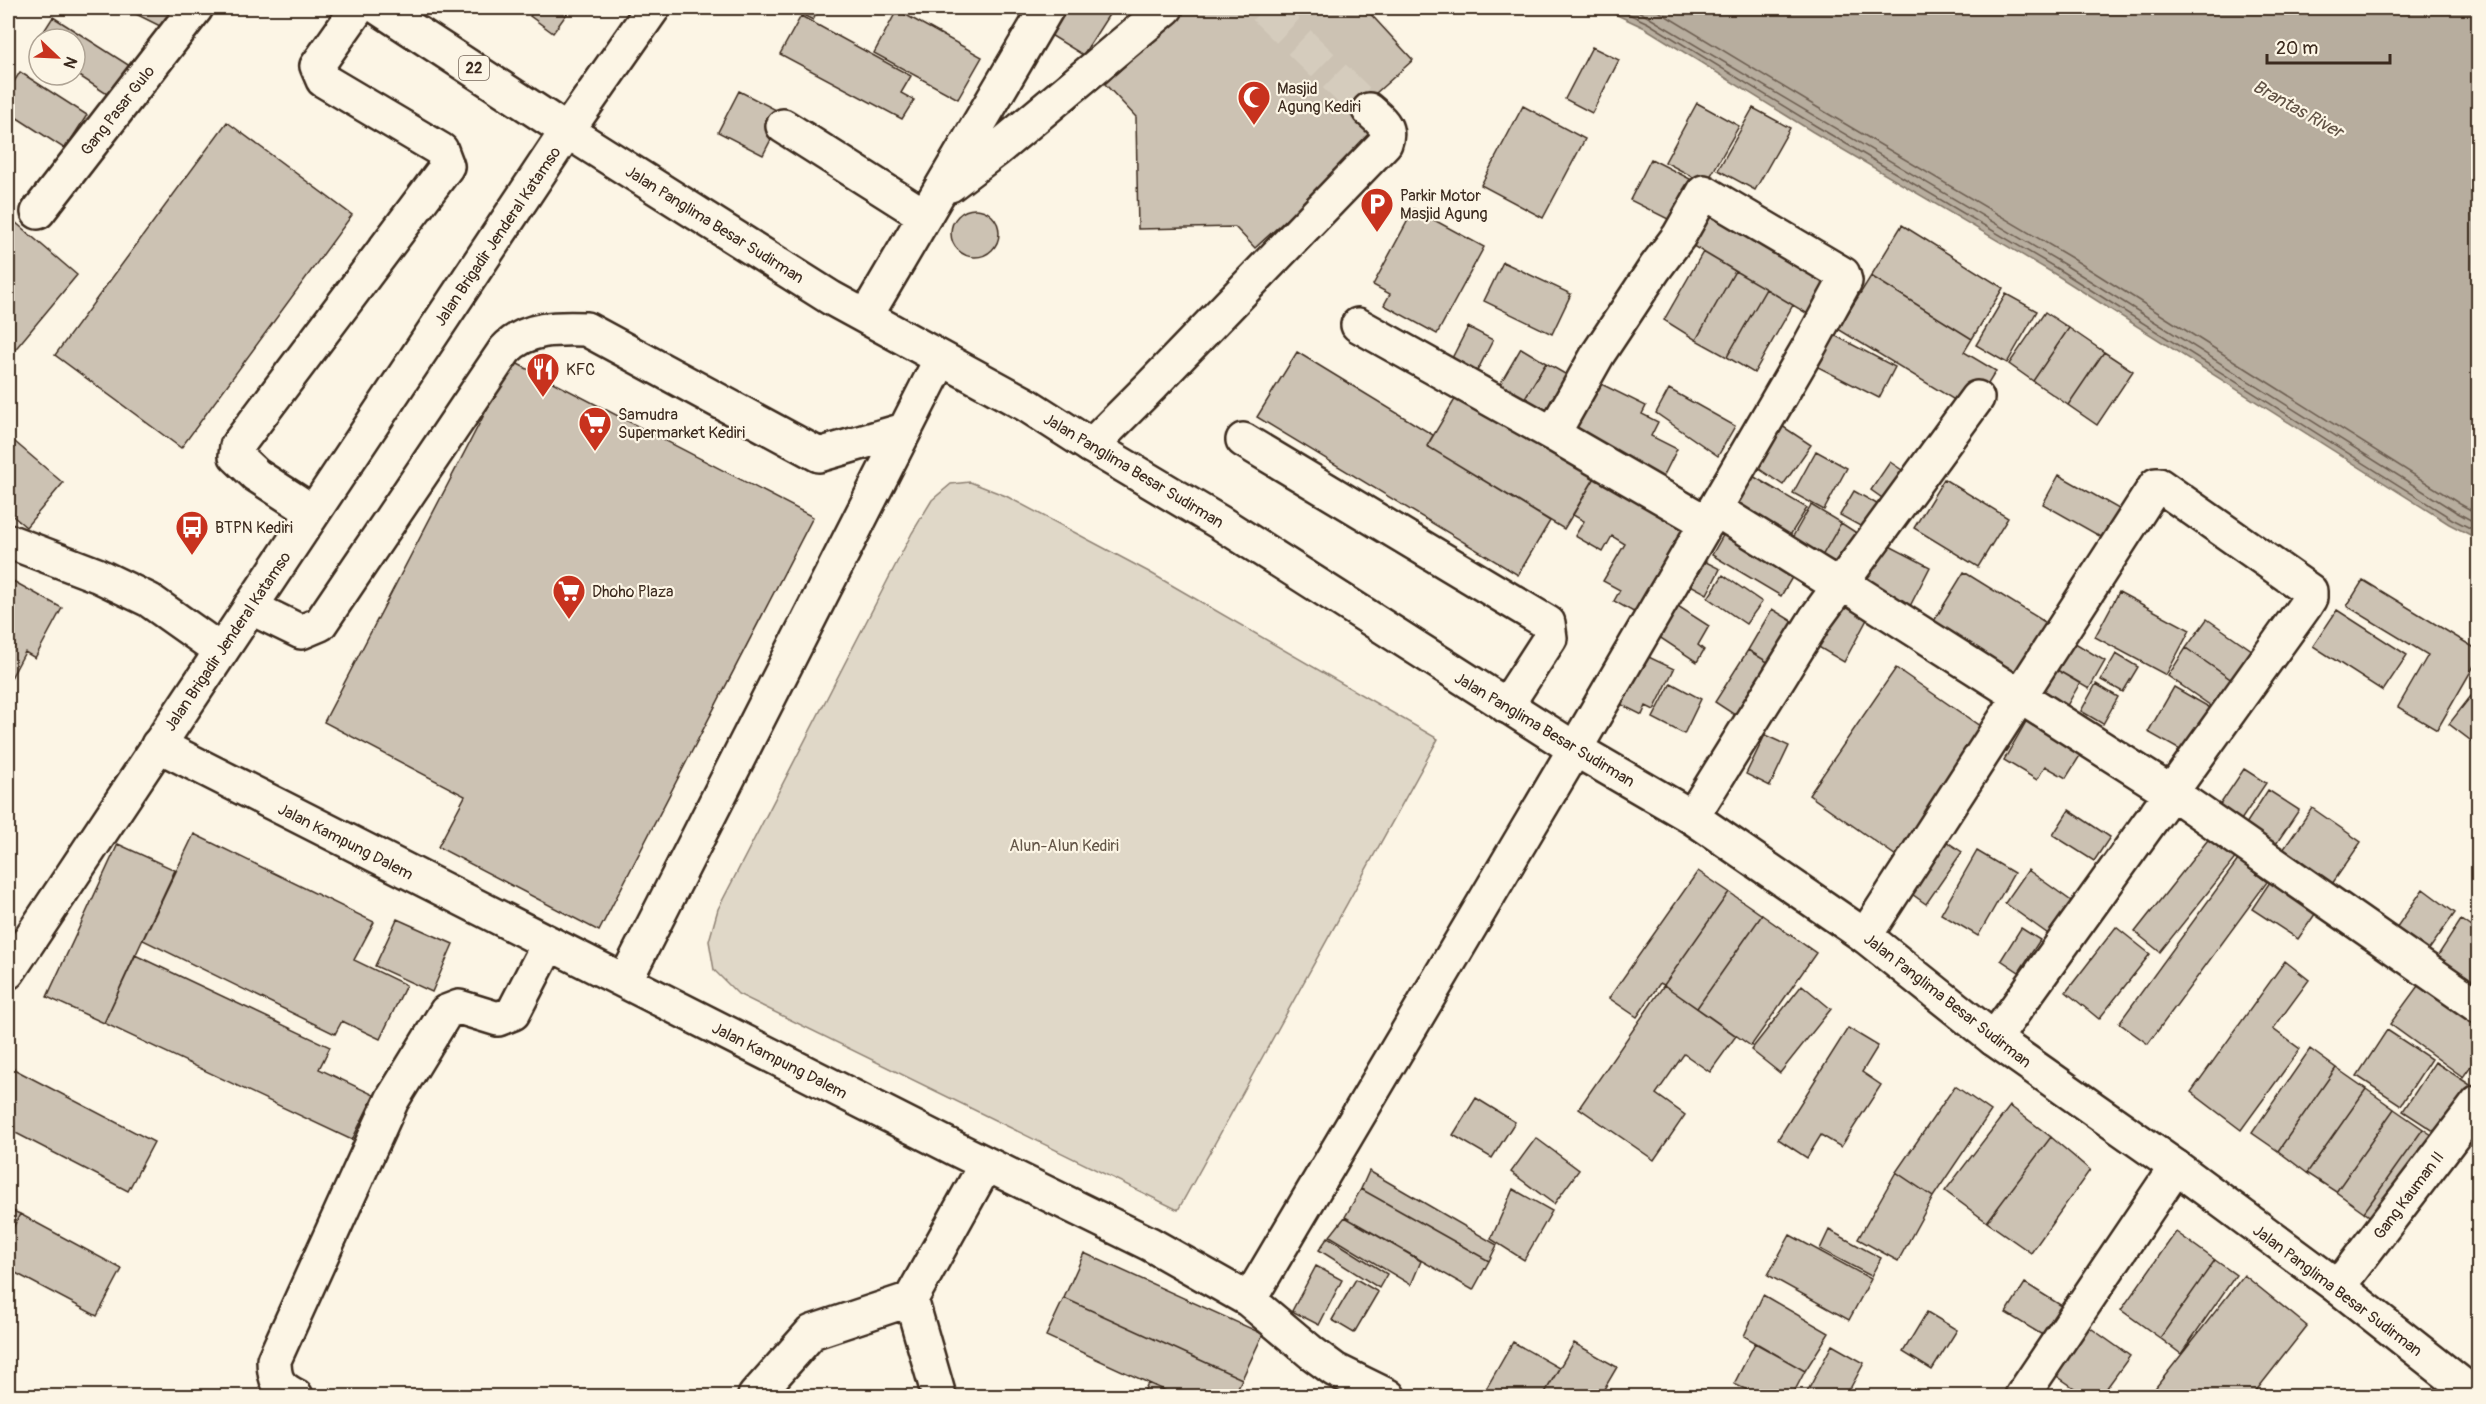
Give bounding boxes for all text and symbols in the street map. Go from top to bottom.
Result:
north arrow [27,27,87,87]
scale bar [2267,27,2390,65]
text: 20 m [2276,37,2318,60]
text: N [58,54,81,72]
road number: 22 [459,56,489,80]
street label: Gang Pasar Gulo [76,61,159,160]
water label: Brantas River [2249,75,2349,145]
mosque icon: Masjid Agung Kediri [1236,79,1272,126]
place label: Masjid Agung Kediri [1277,79,1361,117]
street label: Jalan Brigadir Jenderal Katamso [430,143,566,330]
street label: Jalan Panglima Besar Sudirman [621,162,807,288]
parking icon: Parkir Motor Masjid Agung [1359,186,1395,233]
place label: Parkir Motor Masjid Agung [1400,186,1488,224]
restaurant icon: KFC [525,351,561,398]
place label: KFC [566,360,595,380]
supermarket icon: Samudra Supermarket Kediri [577,405,613,452]
place label: Samudra Supermarket Kediri [618,405,745,443]
street label: Jalan Panglima Besar Sudirman [1040,409,1227,533]
bus stop icon: BTPN Kediri [174,509,210,556]
place label: BTPN Kediri [215,518,293,538]
street label: Jalan Brigadir Jenderal Katamso [160,548,296,735]
supermarket icon: Dhoho Plaza [551,573,587,620]
place label: Dhoho Plaza [592,582,674,602]
street label: Jalan Panglima Besar Sudirman [1451,668,1638,792]
street label: Jalan Kampung Dalem [275,799,417,885]
park label: Alun-Alun Kediri [1009,836,1119,856]
street label: Jalan Panglima Besar Sudirman [1860,929,2035,1072]
street label: Jalan Kampung Dalem [709,1018,851,1104]
street label: Gang Kauman II [2369,1148,2448,1244]
street label: Jalan Panglima Besar Sudirman [2249,1221,2426,1361]

